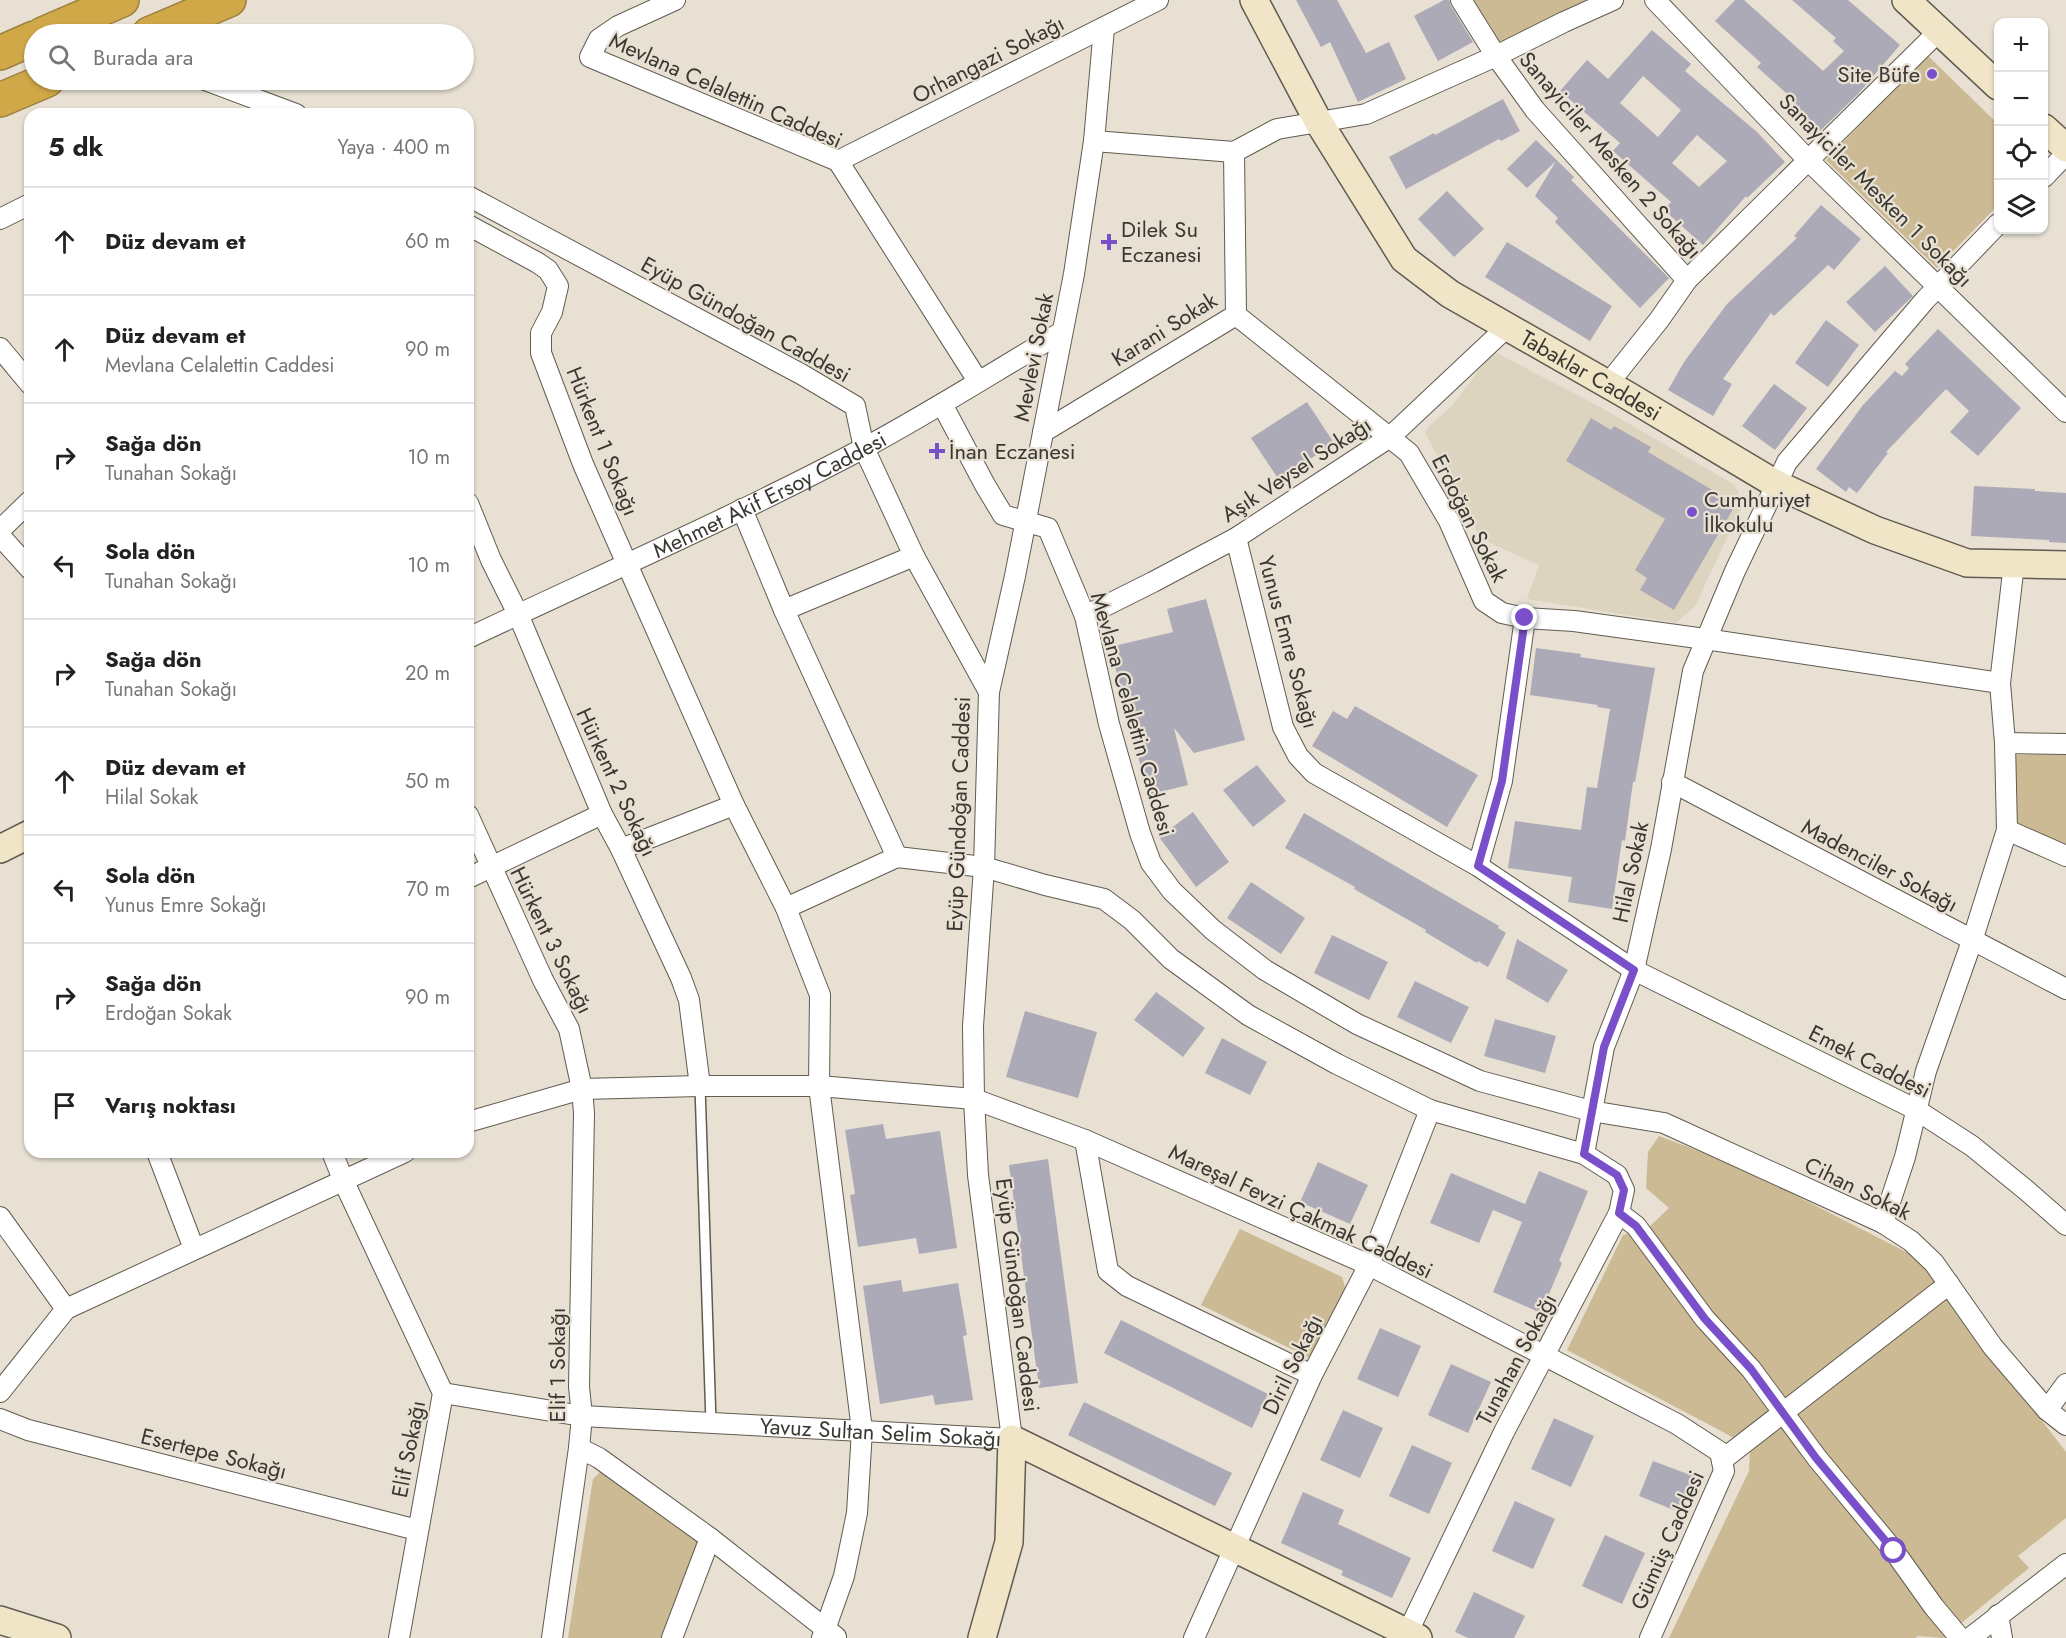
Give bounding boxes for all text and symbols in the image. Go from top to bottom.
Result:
street label: Orhangazi Sokağı [906,7,1070,111]
map controls [1994,18,2048,234]
button: + [1994,18,2048,72]
search box [24,24,474,90]
street label: Mevlana Celalettin Caddesi [604,24,848,156]
icon: search [45,41,78,74]
text: Burada ara [93,41,193,73]
street label: Sanayiciler Mesken 2 Sokağı [1512,44,1710,266]
place label: Site Büfe [1838,58,1920,90]
marker: Site Büfe [1925,67,1939,81]
button: − [1994,72,2048,126]
street label: Sanayiciler Mesken 1 Sokağı [1772,86,1980,294]
button: locate [1994,126,2048,180]
text: 5 dk [48,128,104,166]
text: Yaya · 400 m [338,133,450,162]
button: layers [1994,180,2048,234]
place label: Dilek Su Eczanesi [1121,213,1202,270]
icon: ahead [48,225,81,258]
text: Düz devam et [105,225,245,257]
text: 60 m [405,227,450,256]
marker: Dilek Su Eczanesi [1102,235,1116,249]
street label: Eyüp Gündoğan Caddesi [635,248,857,390]
street label: Karani Sokak [1105,284,1223,374]
street label: Mevlevi Sokak [1005,290,1061,424]
text: Düz devam et [105,319,245,351]
street label: Tabaklar Caddesi [1515,322,1668,428]
icon: ahead [48,333,81,366]
text: 90 m [405,335,450,364]
text: Mevlana Celalettin Caddesi [105,351,334,380]
street label: Hürkent 1 Sokağı [559,362,647,520]
street label: Aşık Veysel Sokağı [1215,408,1377,530]
street label: Mehmet Akif Ersoy Caddesi [647,423,892,566]
text: Sağa dön [105,427,202,459]
place label: İnan Eczanesi [949,435,1075,467]
icon: right [48,441,81,474]
text: 10 m [407,443,450,472]
marker: İnan Eczanesi [930,444,944,458]
street label: Erdoğan Sokak [1424,449,1516,588]
text: Tunahan Sokağı [105,459,237,488]
place label: Cumhuriyet İlkokulu [1704,483,1811,540]
marker: Cumhuriyet İlkokulu [1685,505,1699,519]
text: Sola dön [105,535,195,567]
icon: left [48,549,81,582]
text: 10 m [407,551,450,580]
street label: Yunus Emre Sokağı [1251,552,1327,732]
text: Tunahan Sokağı [105,567,237,596]
street label: Mevlana Celalettin Caddesi [1083,588,1183,840]
route end [1511,604,1537,630]
text: Sağa dön [105,643,202,675]
icon: right [48,657,81,690]
text: 20 m [405,659,450,688]
text: Tunahan Sokağı [105,675,237,704]
street label: Eyüp Gündoğan Caddesi [938,696,978,932]
street label: Hürkent 2 Sokağı [569,702,665,862]
text: Düz devam et [105,751,245,783]
icon: ahead [48,765,81,798]
text: 50 m [405,767,450,796]
text: Hilal Sokak [105,783,198,812]
street label: Madenciler Sokağı [1796,810,1964,920]
street label: Hilal Sokak [1604,818,1656,926]
text: Sola dön [105,859,195,891]
street label: Hürkent 3 Sokağı [503,861,601,1019]
icon: left [48,873,81,906]
text: 70 m [406,875,450,904]
text: Yunus Emre Sokağı [105,891,267,920]
text: Sağa dön [105,967,202,999]
icon: right [48,981,81,1014]
text: 90 m [405,983,450,1012]
text: Erdoğan Sokak [105,999,232,1028]
street label: Emek Caddesi [1803,1016,1937,1106]
icon: arrive [48,1089,81,1122]
text: Varış noktası [105,1089,236,1121]
street label: Mareşal Fevzi Çakmak Caddesi [1164,1136,1438,1286]
street label: Cihan Sokak [1799,1148,1917,1228]
street label: Eyüp Gündoğan Caddesi [988,1176,1048,1414]
street label: Tunahan Sokağı [1468,1287,1564,1431]
street label: Elif 1 Sokağı [541,1308,573,1422]
street label: Diril Sokağı [1254,1308,1330,1420]
street label: Elif Sokağı [383,1398,433,1500]
street label: Yavuz Sultan Selim Sokağı [759,1410,1002,1454]
street label: Esertepe Sokağı [138,1419,290,1487]
street label: Gümüş Caddesi [1622,1465,1712,1615]
route start [1880,1537,1906,1563]

